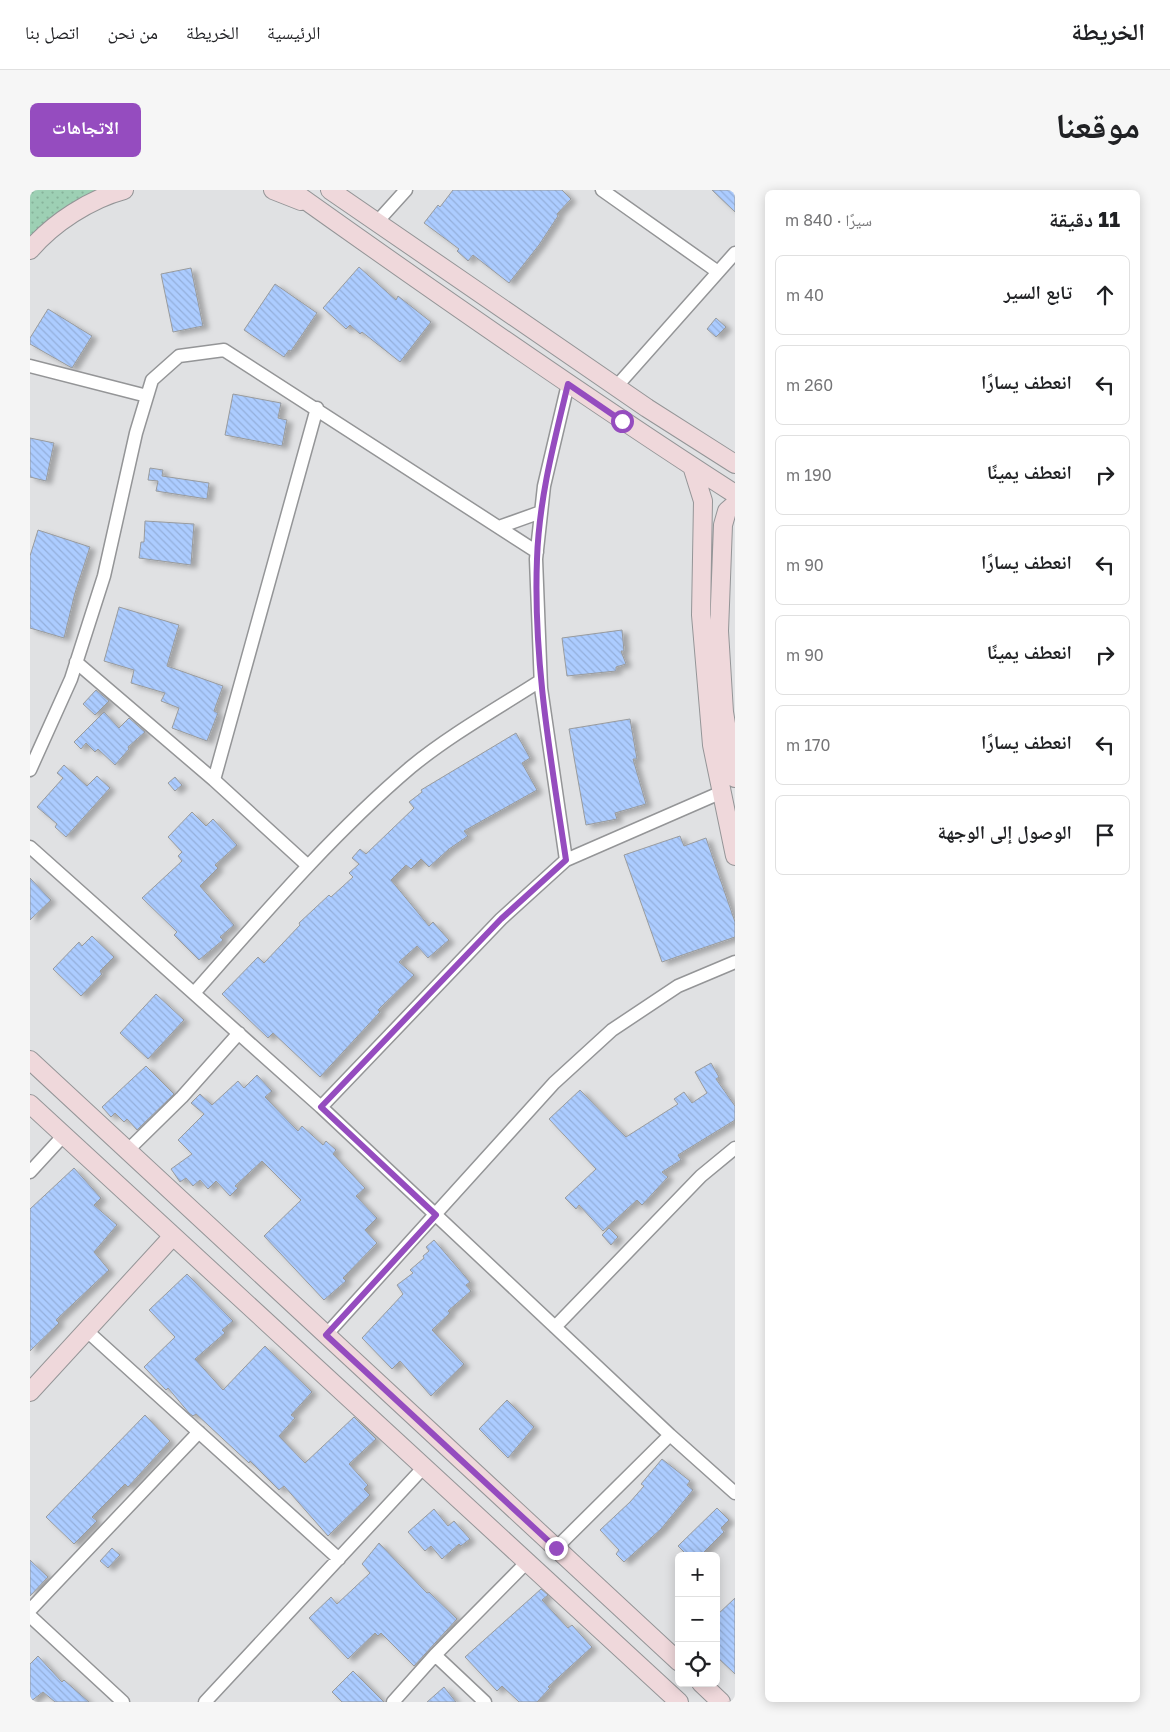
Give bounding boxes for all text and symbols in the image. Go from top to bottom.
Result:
text: الخريطة [1071,16,1145,45]
text: اتصل بنا [25,21,79,43]
text: من نحن [107,21,158,43]
text: الخريطة [186,21,239,43]
text: الرئيسية [267,21,320,43]
button: الاتجاهات [30,103,141,157]
text: موقعنا [1055,104,1140,146]
text: 11 دقيقة [1049,206,1120,232]
text: سيرًا · 840 m [785,210,872,230]
text: تابع السير [1004,280,1072,303]
icon: ahead [1091,281,1119,309]
text: 40 m [786,285,824,305]
text: انعطف يسارًا [981,370,1072,393]
icon: left [1091,371,1119,399]
text: 260 m [786,375,833,395]
route start [611,410,634,433]
text: انعطف يمينًا [987,460,1072,483]
icon: right [1091,461,1119,489]
text: 190 m [786,465,832,485]
text: انعطف يسارًا [981,550,1072,573]
icon: left [1091,551,1119,579]
text: 90 m [786,555,824,575]
text: انعطف يمينًا [987,640,1072,663]
icon: right [1091,641,1119,669]
text: 90 m [786,645,824,665]
text: انعطف يسارًا [981,730,1072,753]
icon: left [1091,731,1119,759]
text: 170 m [786,735,830,755]
text: الوصول إلى الوجهة [938,820,1072,843]
icon: arrive [1091,821,1119,849]
route end [545,1537,568,1560]
map controls [675,1552,720,1687]
button: + [675,1552,720,1597]
button: − [675,1597,720,1642]
button: locate [675,1642,720,1687]

